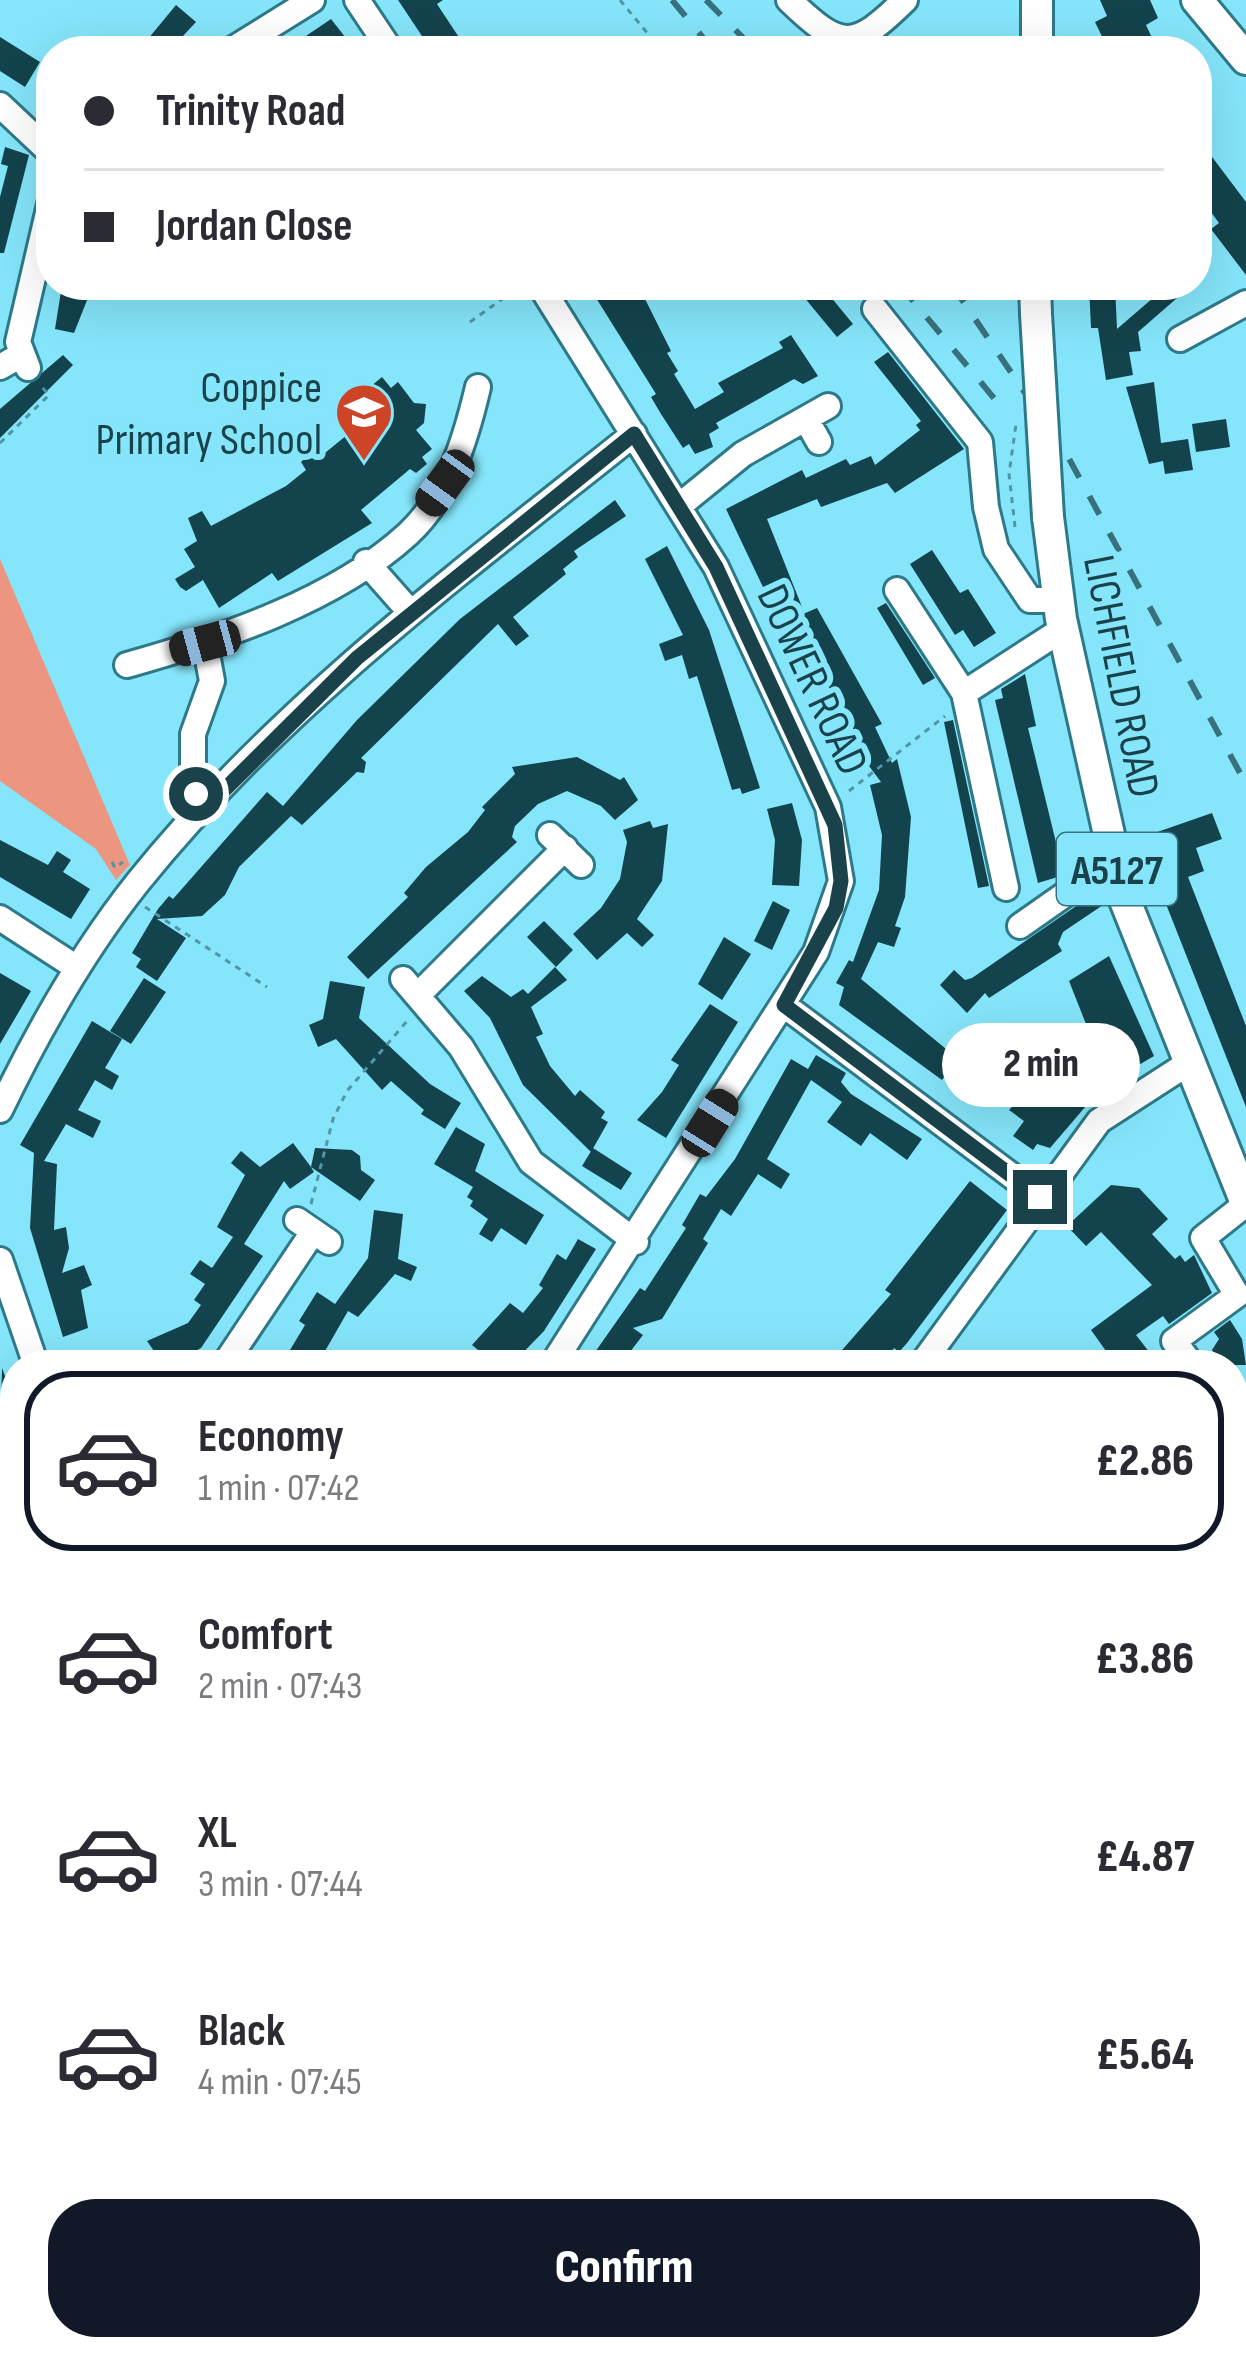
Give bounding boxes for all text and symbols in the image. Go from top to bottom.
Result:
text: Trinity Road [156,84,345,139]
text: Jordan Close [156,199,353,254]
place label: Coppice Primary School [95,361,322,468]
school or university icon: Coppice Primary School [333,381,395,463]
car [409,443,481,523]
street label: LICHFIELD ROAD [1070,551,1171,802]
street label: DOWER ROAD [744,576,880,784]
car [166,616,244,670]
route start [169,767,223,821]
road number: A5127 [1057,833,1177,905]
callout: 2 min [941,1023,1139,1107]
text: 2 min [1003,1041,1079,1088]
car [676,1083,744,1163]
route end [1013,1170,1067,1224]
icon: car [54,1407,162,1515]
text: Economy [198,1410,344,1465]
text: £2.86 [1096,1434,1194,1489]
text: 1 min · 07:42 [198,1465,360,1512]
icon: car [54,1605,162,1713]
text: Comfort [198,1608,333,1663]
text: £3.86 [1095,1632,1194,1687]
text: 2 min · 07:43 [198,1663,362,1710]
icon: car [54,1803,162,1911]
text: XL [198,1806,237,1861]
text: £4.87 [1096,1830,1194,1885]
text: 3 min · 07:44 [198,1861,362,1908]
icon: car [54,2001,162,2109]
text: Black [198,2004,285,2059]
text: £5.64 [1096,2028,1194,2083]
text: 4 min · 07:45 [198,2059,362,2106]
button: Confirm [48,2199,1200,2337]

